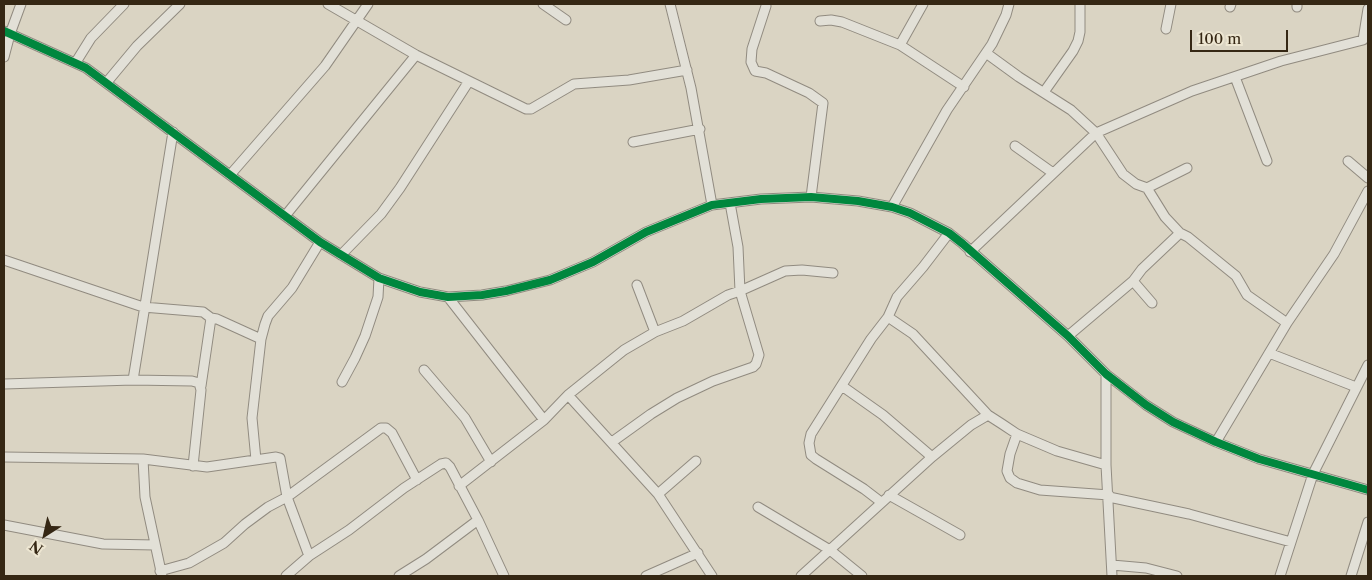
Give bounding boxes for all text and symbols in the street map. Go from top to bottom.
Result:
scale bar [1192,20,1290,52]
text: 100 m [1198,29,1241,48]
north arrow [20,510,70,560]
text: N [26,536,47,558]

